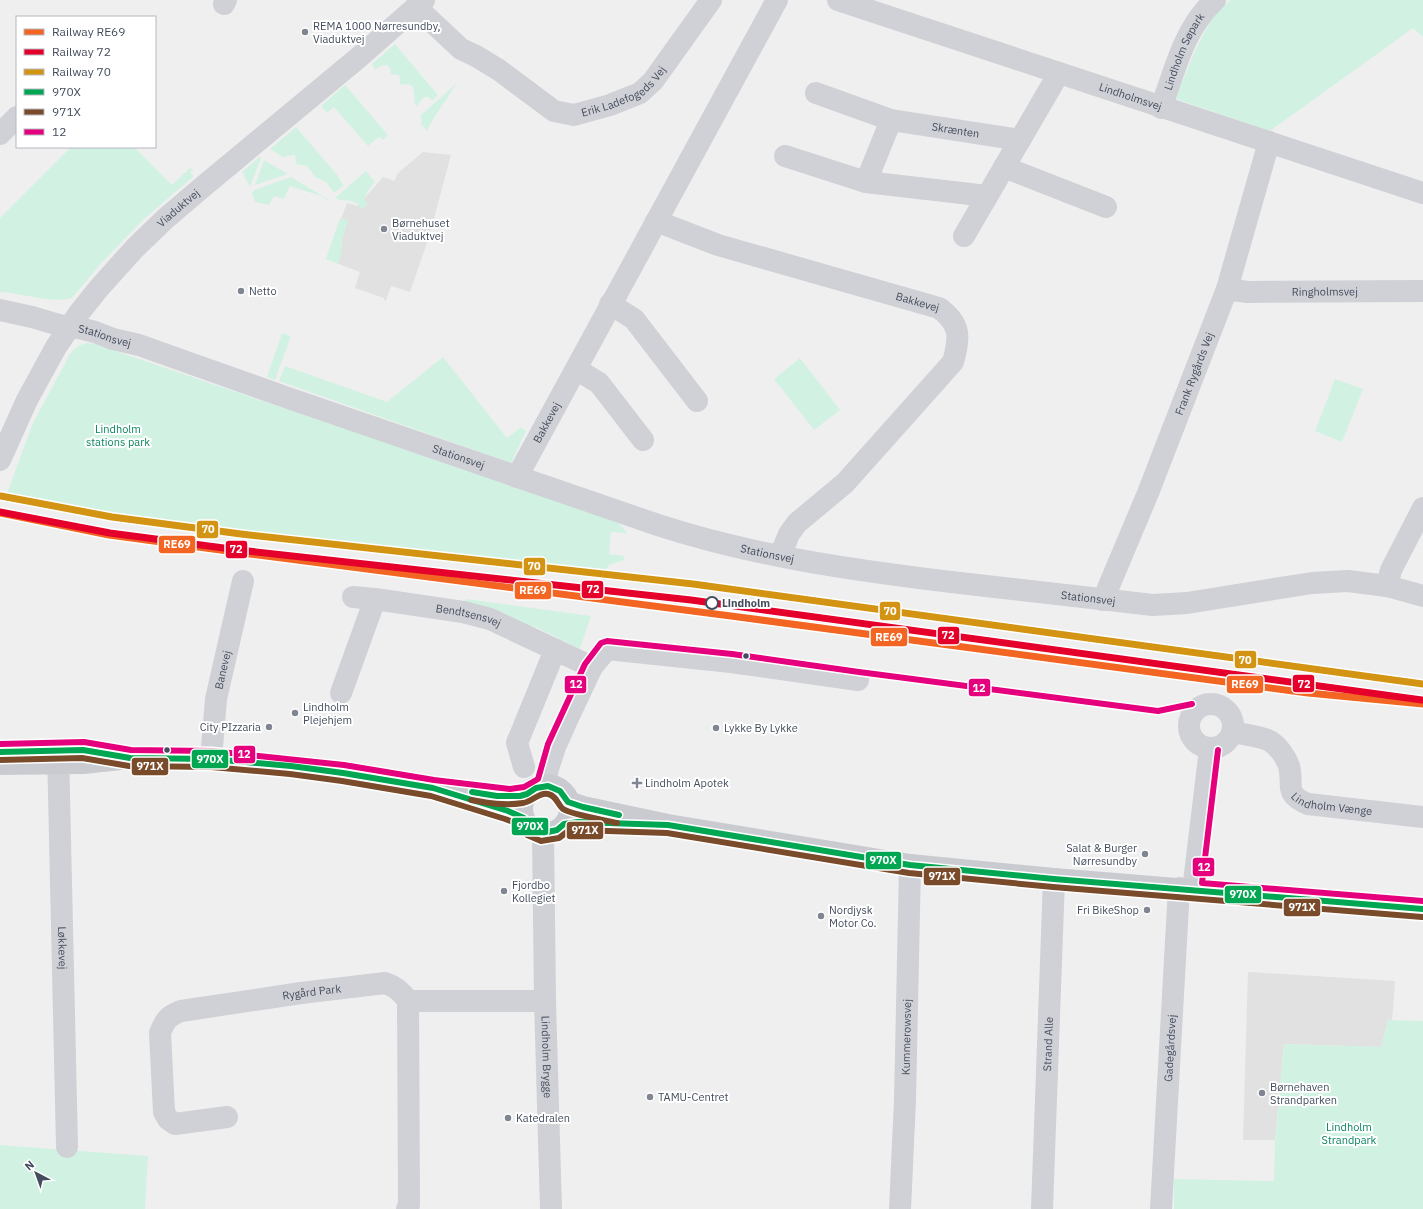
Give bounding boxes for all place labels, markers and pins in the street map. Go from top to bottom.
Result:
place label: REMA 1000 Nørresundby, Viaduktvej [313,19,441,46]
marker: REMA 1000 Nørresundby, Viaduktvej [300,27,310,37]
place label: Børnehuset Viaduktvej [392,216,450,243]
marker: Børnehuset Viaduktvej [379,224,389,234]
place label: Netto [249,284,277,298]
marker: Netto [236,286,246,296]
marker: Lindholm [705,596,719,610]
place label: Lindholm [722,596,770,610]
unlabelled marker [741,651,751,661]
place label: Lindholm Plejehjem [303,700,352,727]
marker: Lindholm Plejehjem [290,708,300,718]
place label: City PIzzaria [200,720,261,734]
place label: Lykke By Lykke [724,721,798,735]
marker: City PIzzaria [264,722,274,732]
marker: Lykke By Lykke [711,723,721,733]
unlabelled marker [162,745,172,755]
place label: Lindholm Apotek [645,776,729,790]
marker: Lindholm Apotek [632,778,642,788]
place label: Salat & Burger Nørresundby [1066,841,1138,868]
marker: Salat & Burger Nørresundby [1140,849,1150,859]
place label: Fjordbo Kollegiet [512,878,555,905]
marker: Fjordbo Kollegiet [499,886,509,896]
place label: Nordjysk Motor Co. [829,903,876,930]
place label: Fri BikeShop [1077,903,1139,917]
marker: Fri BikeShop [1142,905,1152,915]
marker: Nordjysk Motor Co. [816,911,826,921]
place label: Børnehaven Strandparken [1270,1080,1337,1107]
marker: Børnehaven Strandparken [1257,1088,1267,1098]
place label: TAMU-Centret [658,1090,729,1104]
marker: TAMU-Centret [645,1092,655,1102]
place label: Katedralen [516,1111,570,1125]
marker: Katedralen [503,1113,513,1123]

